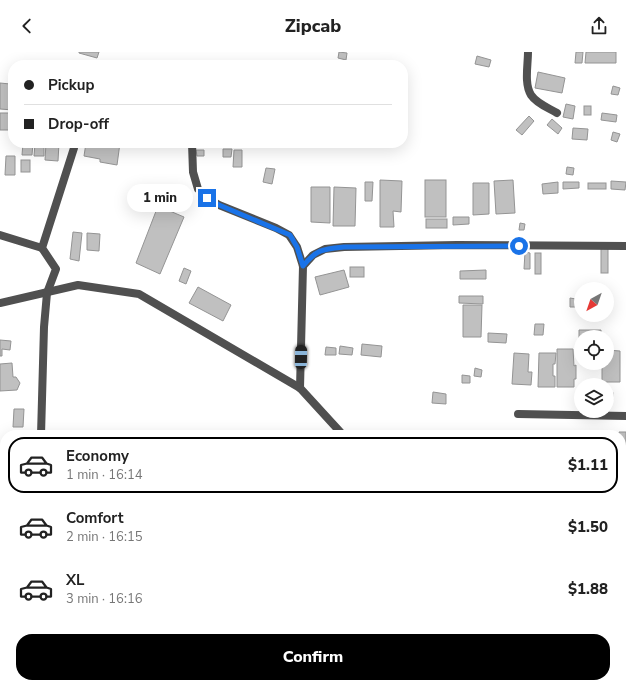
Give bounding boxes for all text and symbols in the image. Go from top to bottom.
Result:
text: Zipcab [285,14,341,38]
icon: back [16,15,38,37]
icon: share [588,15,610,37]
text: Pickup [48,75,94,95]
text: Drop-off [48,114,109,134]
callout: 1 min [127,184,193,212]
text: 1 min [143,189,177,207]
route end [198,189,216,207]
route start [510,237,528,255]
north arrow [574,282,614,322]
map controls [574,282,614,418]
button: locate [574,330,614,370]
car [295,345,307,369]
button: layers [574,378,614,418]
text: Economy [66,446,129,466]
icon: car [18,447,54,483]
text: $1.11 [568,455,608,475]
text: 1 min · 16:14 [66,466,142,484]
text: Comfort [66,508,123,528]
icon: car [18,509,54,545]
text: $1.50 [568,517,608,537]
text: 2 min · 16:15 [66,528,142,546]
text: XL [66,570,85,590]
icon: car [18,571,54,607]
text: $1.88 [568,579,608,599]
text: 3 min · 16:16 [66,590,142,608]
button: Confirm [16,634,610,680]

